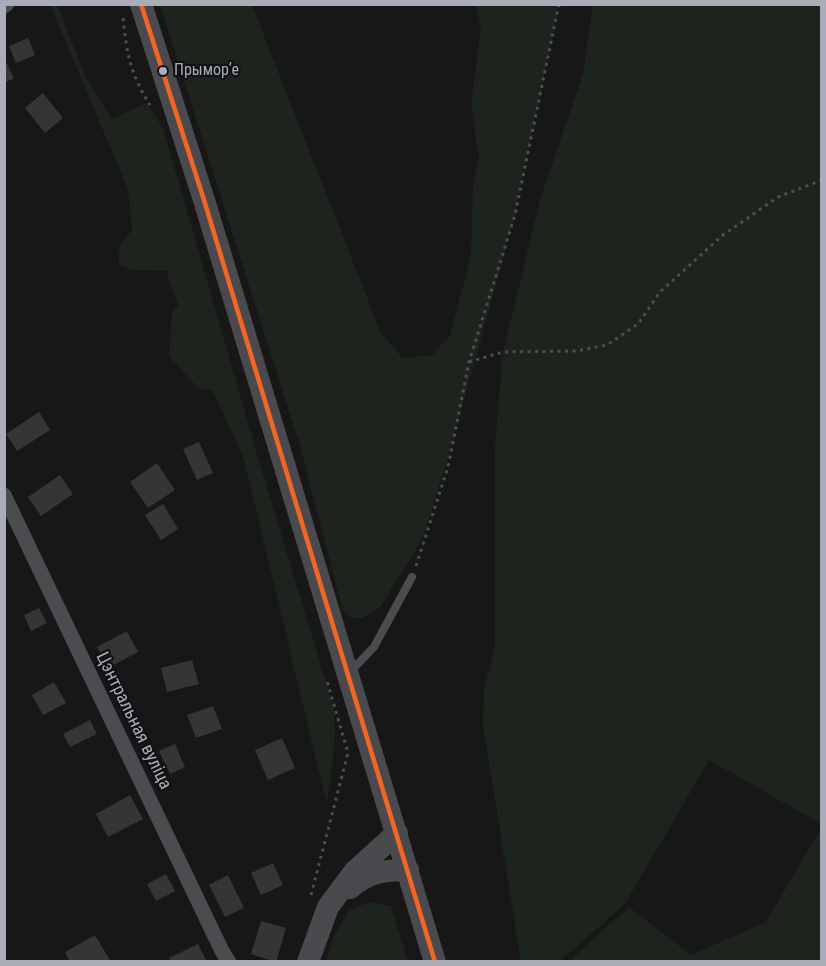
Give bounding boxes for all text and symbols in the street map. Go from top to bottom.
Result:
place label: Прыморʼе [174,61,239,81]
marker: Прыморʼе [157,65,169,77]
street label: Цэнтральная вуліца [90,649,176,793]

